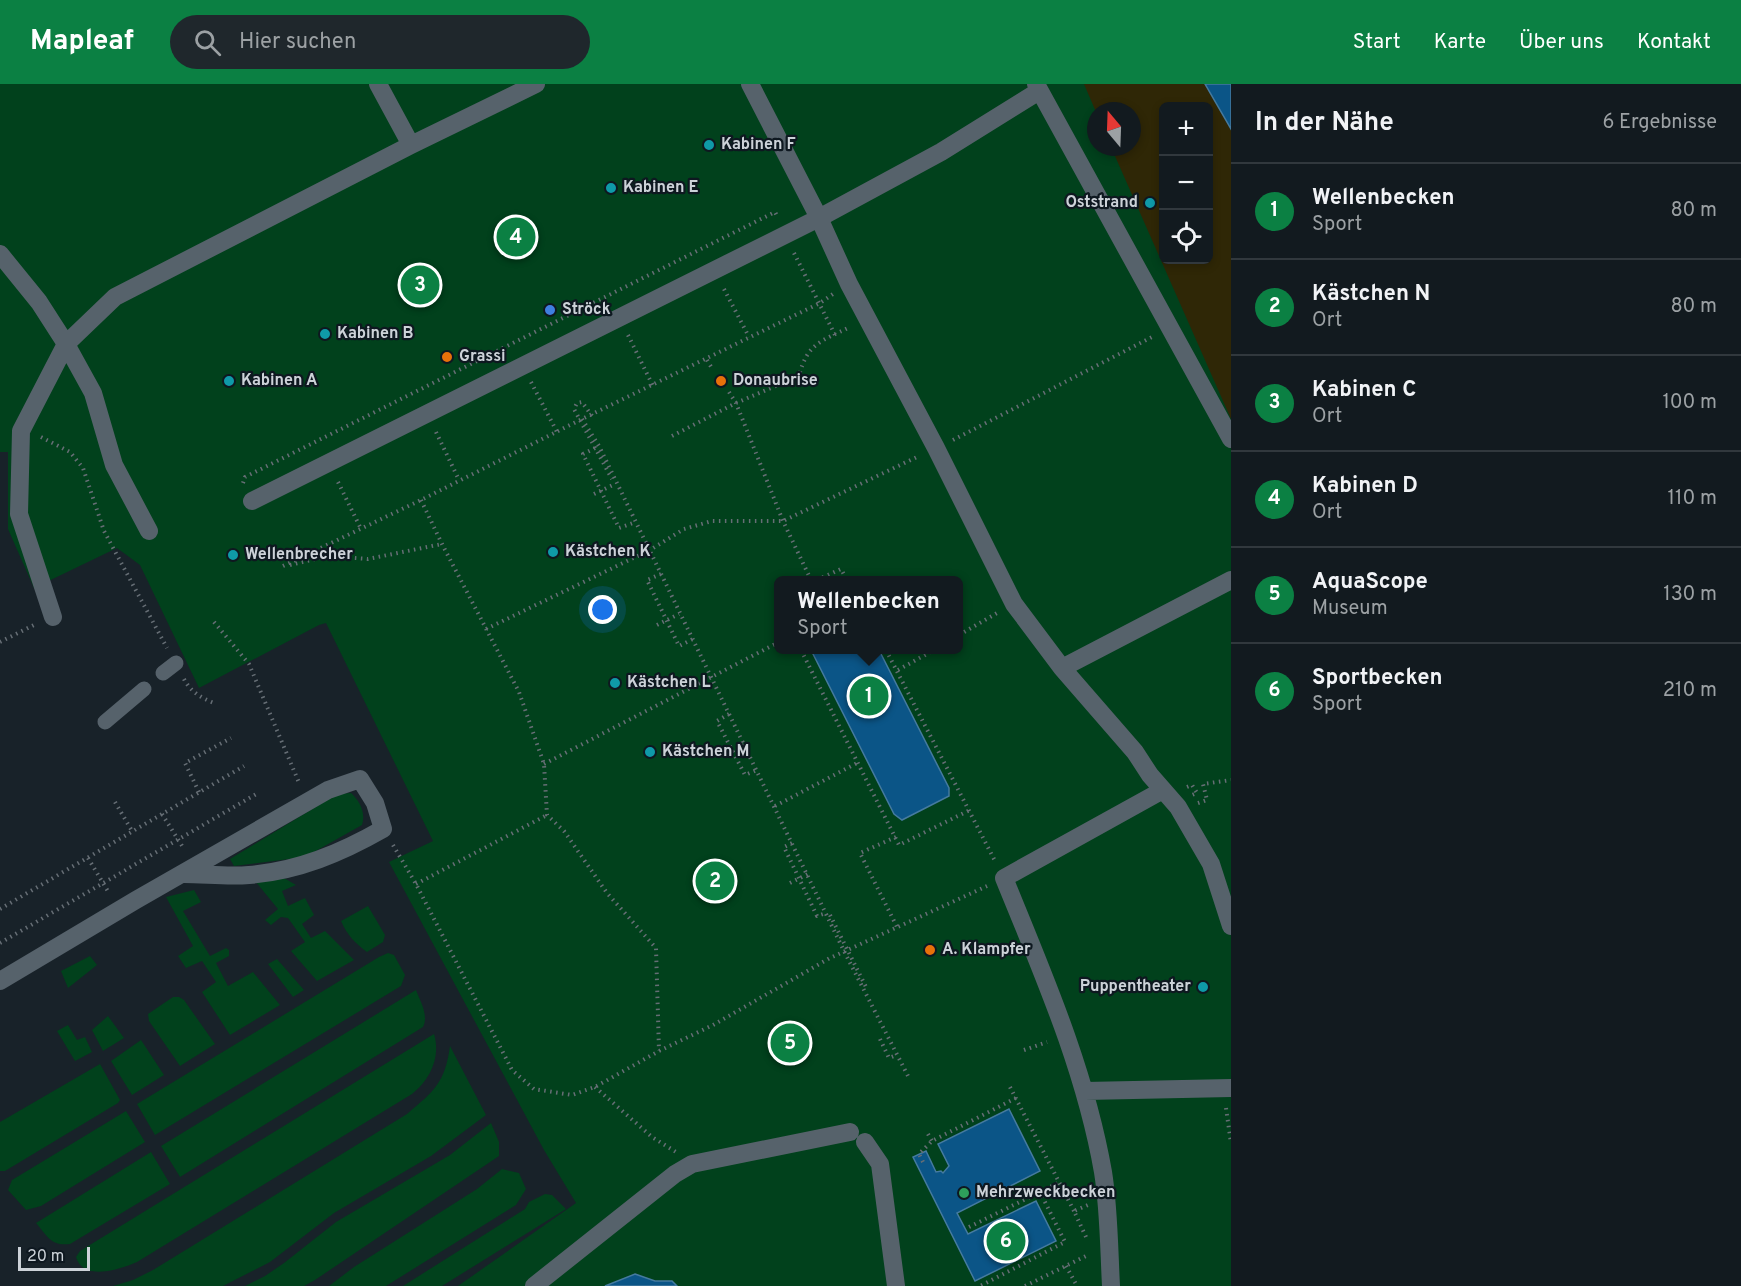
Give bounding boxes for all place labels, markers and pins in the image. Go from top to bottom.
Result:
place label: Kabinen F [721,135,796,155]
marker: Kabinen F [702,138,716,152]
place label: Kabinen E [623,178,699,198]
marker: Kabinen E [604,181,618,195]
place label: Oststrand [1066,193,1138,213]
marker: Oststrand [1143,196,1157,210]
pin: 4 [496,214,536,260]
pin: 3 [400,262,440,308]
place label: Ströck [562,300,611,320]
marker: Ströck [543,303,557,317]
place label: Kabinen B [337,324,414,344]
marker: Kabinen B [318,327,332,341]
place label: Grassi [459,347,506,367]
marker: Grassi [440,350,454,364]
place label: Kabinen A [241,371,317,391]
place label: Donaubrise [733,371,818,391]
marker: Kabinen A [222,374,236,388]
marker: Donaubrise [714,374,728,388]
place label: Kästchen K [565,542,651,562]
place label: Wellenbrecher [245,545,353,565]
marker: Kästchen K [546,545,560,559]
marker: Wellenbrecher [226,548,240,562]
place label: Kästchen L [627,673,711,693]
pin: 1 [850,674,888,718]
marker: Kästchen L [608,676,622,690]
place label: Kästchen M [662,742,749,762]
marker: Kästchen M [643,745,657,759]
pin: 2 [696,858,734,904]
place label: A. Klampfer [942,940,1031,960]
marker: A. Klampfer [923,943,937,957]
place label: Puppentheater [1080,977,1191,997]
marker: Puppentheater [1196,980,1210,994]
pin: 5 [770,1020,810,1066]
place label: Mehrzweckbecken [976,1183,1115,1203]
marker: Mehrzweckbecken [957,1186,971,1200]
pin: 6 [986,1218,1026,1264]

